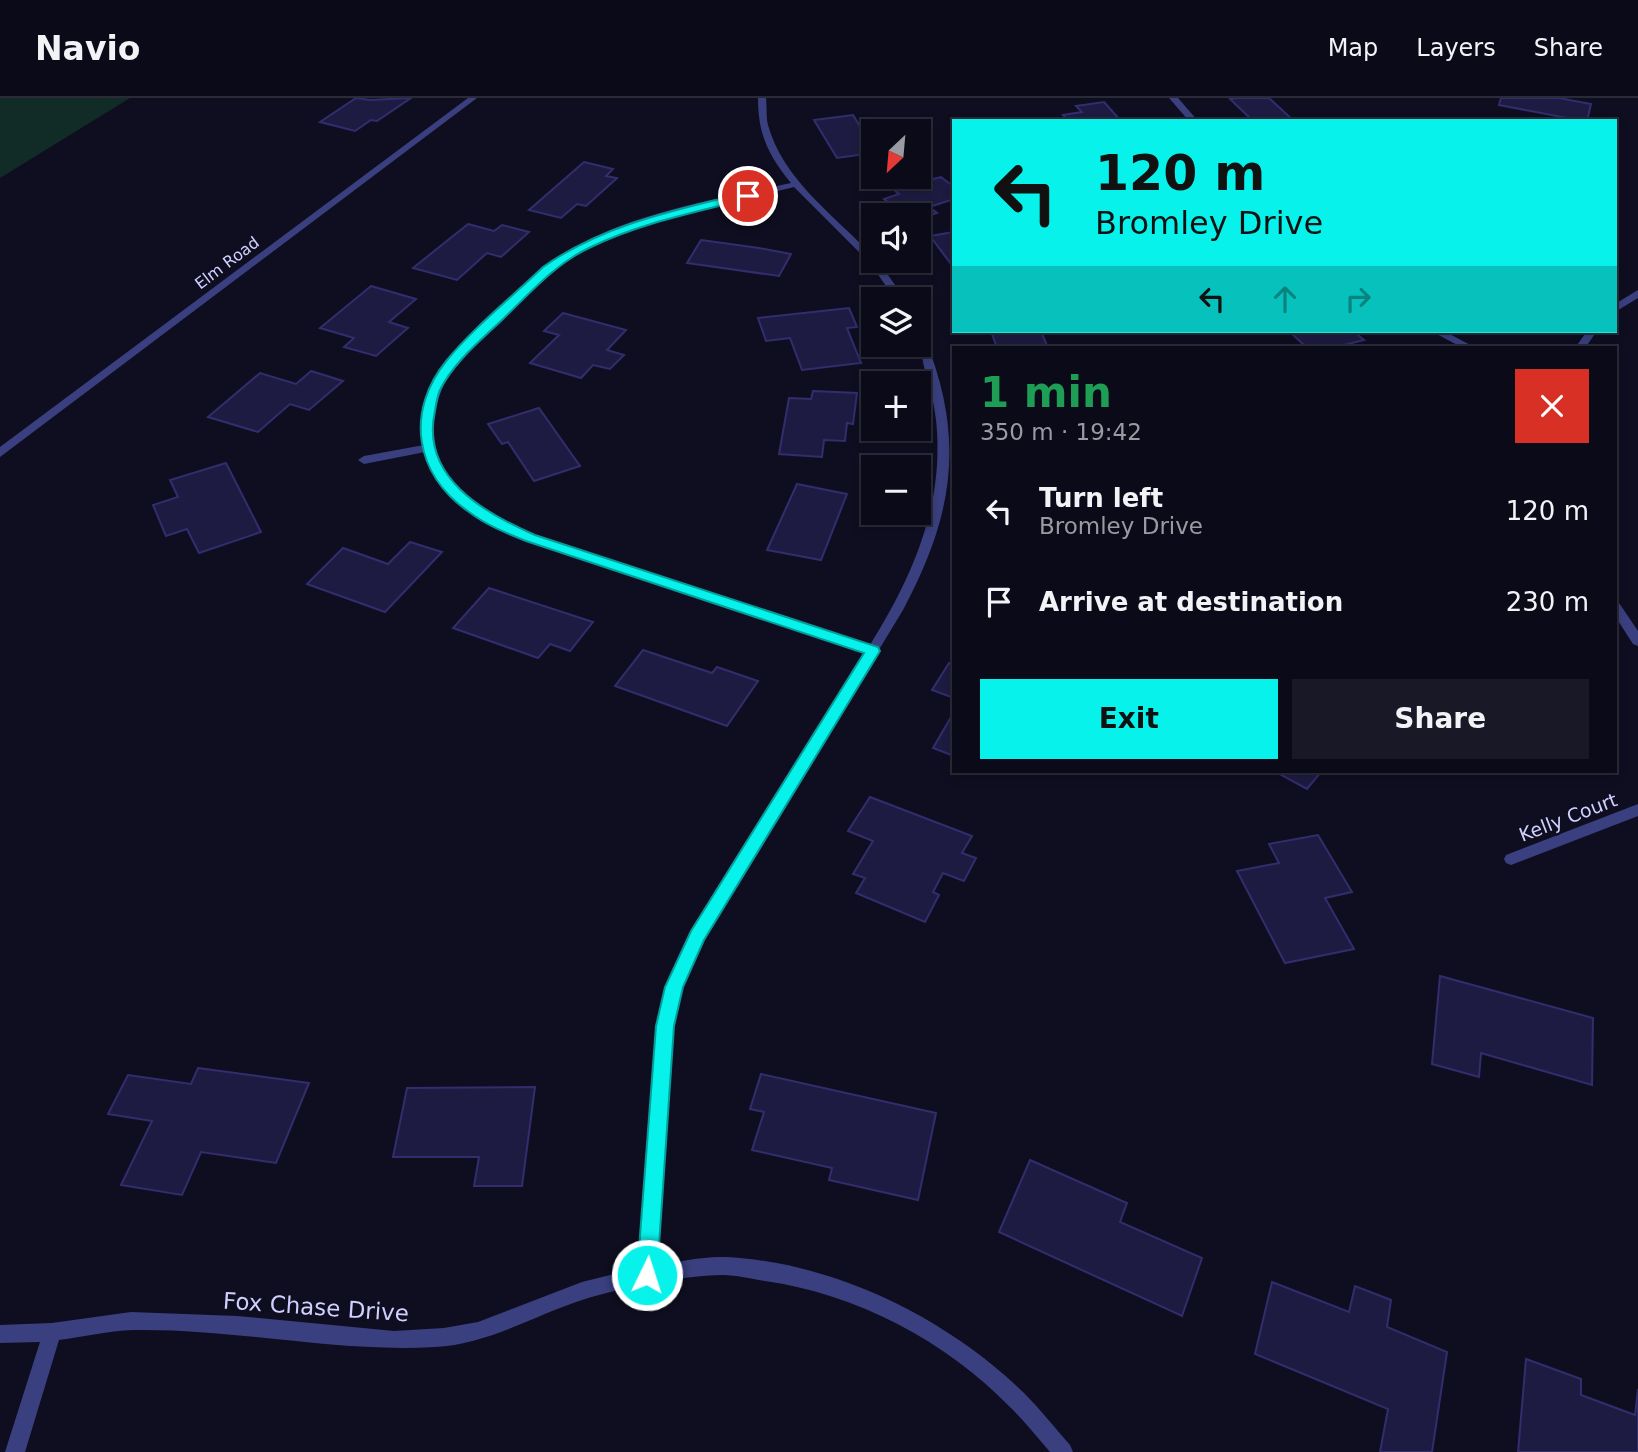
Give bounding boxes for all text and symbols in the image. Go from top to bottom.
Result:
text: Navio [35,29,140,68]
text: Map [1328,34,1378,62]
text: Layers [1416,34,1496,62]
text: Share [1534,34,1603,62]
north arrow [861,119,931,189]
map controls [861,119,931,525]
text: 120 m [1095,145,1265,202]
icon: left [980,147,1071,238]
pin [718,166,778,226]
icon: arrive [729,177,767,215]
button: sound [861,203,931,273]
text: Bromley Drive [1095,204,1323,242]
street label: Elm Road [191,233,263,293]
icon: left [1193,280,1231,318]
icon: ahead [1266,280,1304,318]
icon: right [1339,280,1377,318]
button: layers [861,287,931,357]
text: 1 min [980,368,1112,417]
button: close [1515,369,1589,443]
button: + [861,371,931,441]
text: 350 m · 19:42 [980,419,1142,445]
button: − [861,455,931,525]
text: Turn left [1039,483,1163,513]
icon: left [980,492,1018,530]
text: 120 m [1506,496,1589,526]
text: Bromley Drive [1039,513,1203,539]
icon: arrive [980,583,1018,621]
text: Arrive at destination [1039,587,1343,617]
text: 230 m [1506,587,1589,617]
button: Exit [980,679,1278,759]
button: Share [1292,679,1589,759]
street label: Kelly Court [1516,788,1620,846]
position arrow [610,1238,684,1312]
street label: Fox Chase Drive [222,1288,410,1326]

